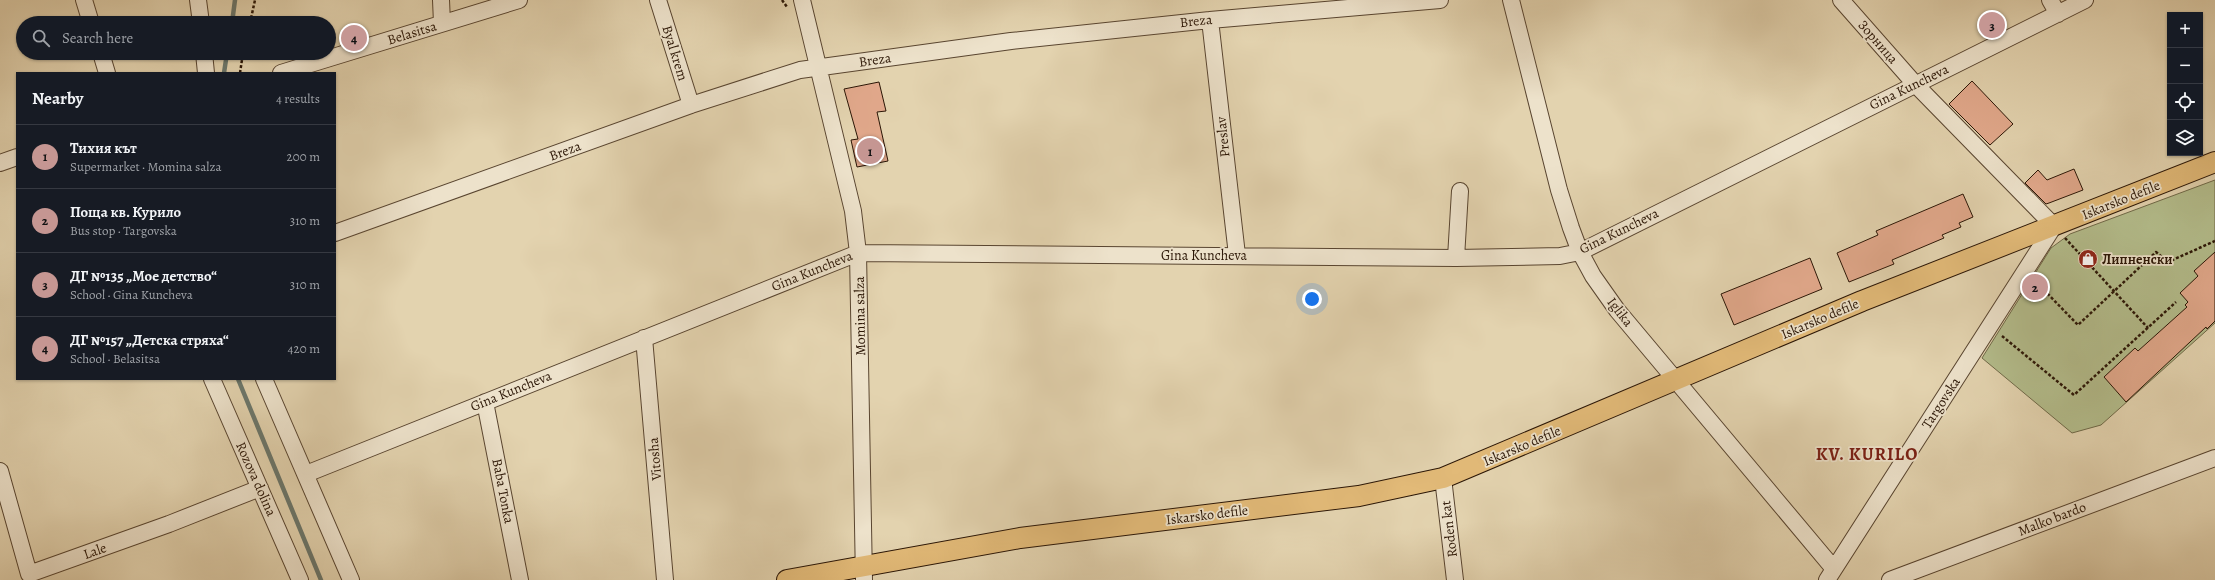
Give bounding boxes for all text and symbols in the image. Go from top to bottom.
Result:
street label: Breza [1179,10,1214,32]
pin: 3 [1979,10,2005,40]
map controls [2167,12,2203,156]
button: + [2167,12,2203,48]
search box [16,16,336,60]
street label: Belasitsa [385,16,440,50]
street label: Зорница [1854,16,1903,68]
pin: 4 [341,23,367,53]
street label: Byal krem [658,23,693,83]
icon: search [30,27,52,49]
text: Search here [62,28,133,48]
street label: Breza [857,48,893,72]
button: − [2167,48,2203,84]
street label: Gina Kuncheva [1866,59,1952,114]
button: locate [2167,84,2203,120]
text: Nearby [32,87,83,110]
text: 4 results [276,90,320,107]
street label: Preslav [1211,115,1235,158]
button: layers [2167,120,2203,156]
street label: Breza [546,136,584,166]
pin: 1 [857,136,883,166]
text: Тихия кът [70,138,137,158]
text: 1 [43,148,47,165]
text: 200 m [287,148,320,165]
text: Supermarket · Momina salza [70,158,221,175]
street label: Iskarsko defile [2079,176,2163,224]
text: Поща кв. Курило [70,202,181,222]
street label: Gina Kuncheva [1576,203,1662,258]
text: 2 [42,212,48,229]
text: 310 m [290,212,320,229]
text: Bus stop · Targovska [70,222,177,239]
street label: Gina Kuncheva [769,246,856,296]
street label: Gina Kuncheva [1161,246,1247,265]
shop icon: Липненски [2077,248,2099,270]
place label: Липненски [2102,250,2173,269]
text: ДГ №135 „Мое детство“ [70,266,217,286]
pin: 2 [2022,272,2048,302]
text: 3 [42,276,48,293]
text: 310 m [290,276,320,293]
street label: Momina salza [850,276,870,356]
text: School · Gina Kuncheva [70,286,193,303]
your location [1302,289,1322,309]
street label: Iglika [1603,293,1638,331]
street label: Iskarsko defile [1778,294,1862,344]
text: ДГ №157 „Детска стряха“ [70,330,229,350]
text: 4 [42,340,48,357]
text: 420 m [288,340,320,357]
text: School · Belasitsa [70,350,160,367]
street label: Gina Kuncheva [468,366,555,416]
street label: Targovska [1917,373,1965,432]
street label: Iskarsko defile [1480,421,1564,471]
street label: Vitosha [644,436,666,482]
street label: Rozova dolina [231,439,281,520]
district label: KV. KURILO [1816,442,1918,466]
street label: Baba Tonka [487,457,519,526]
street label: Malko bardo [2015,497,2089,541]
street label: Roden kat [1436,499,1462,559]
street label: Iskarsko defile [1165,501,1249,529]
street label: Lale [81,538,109,564]

